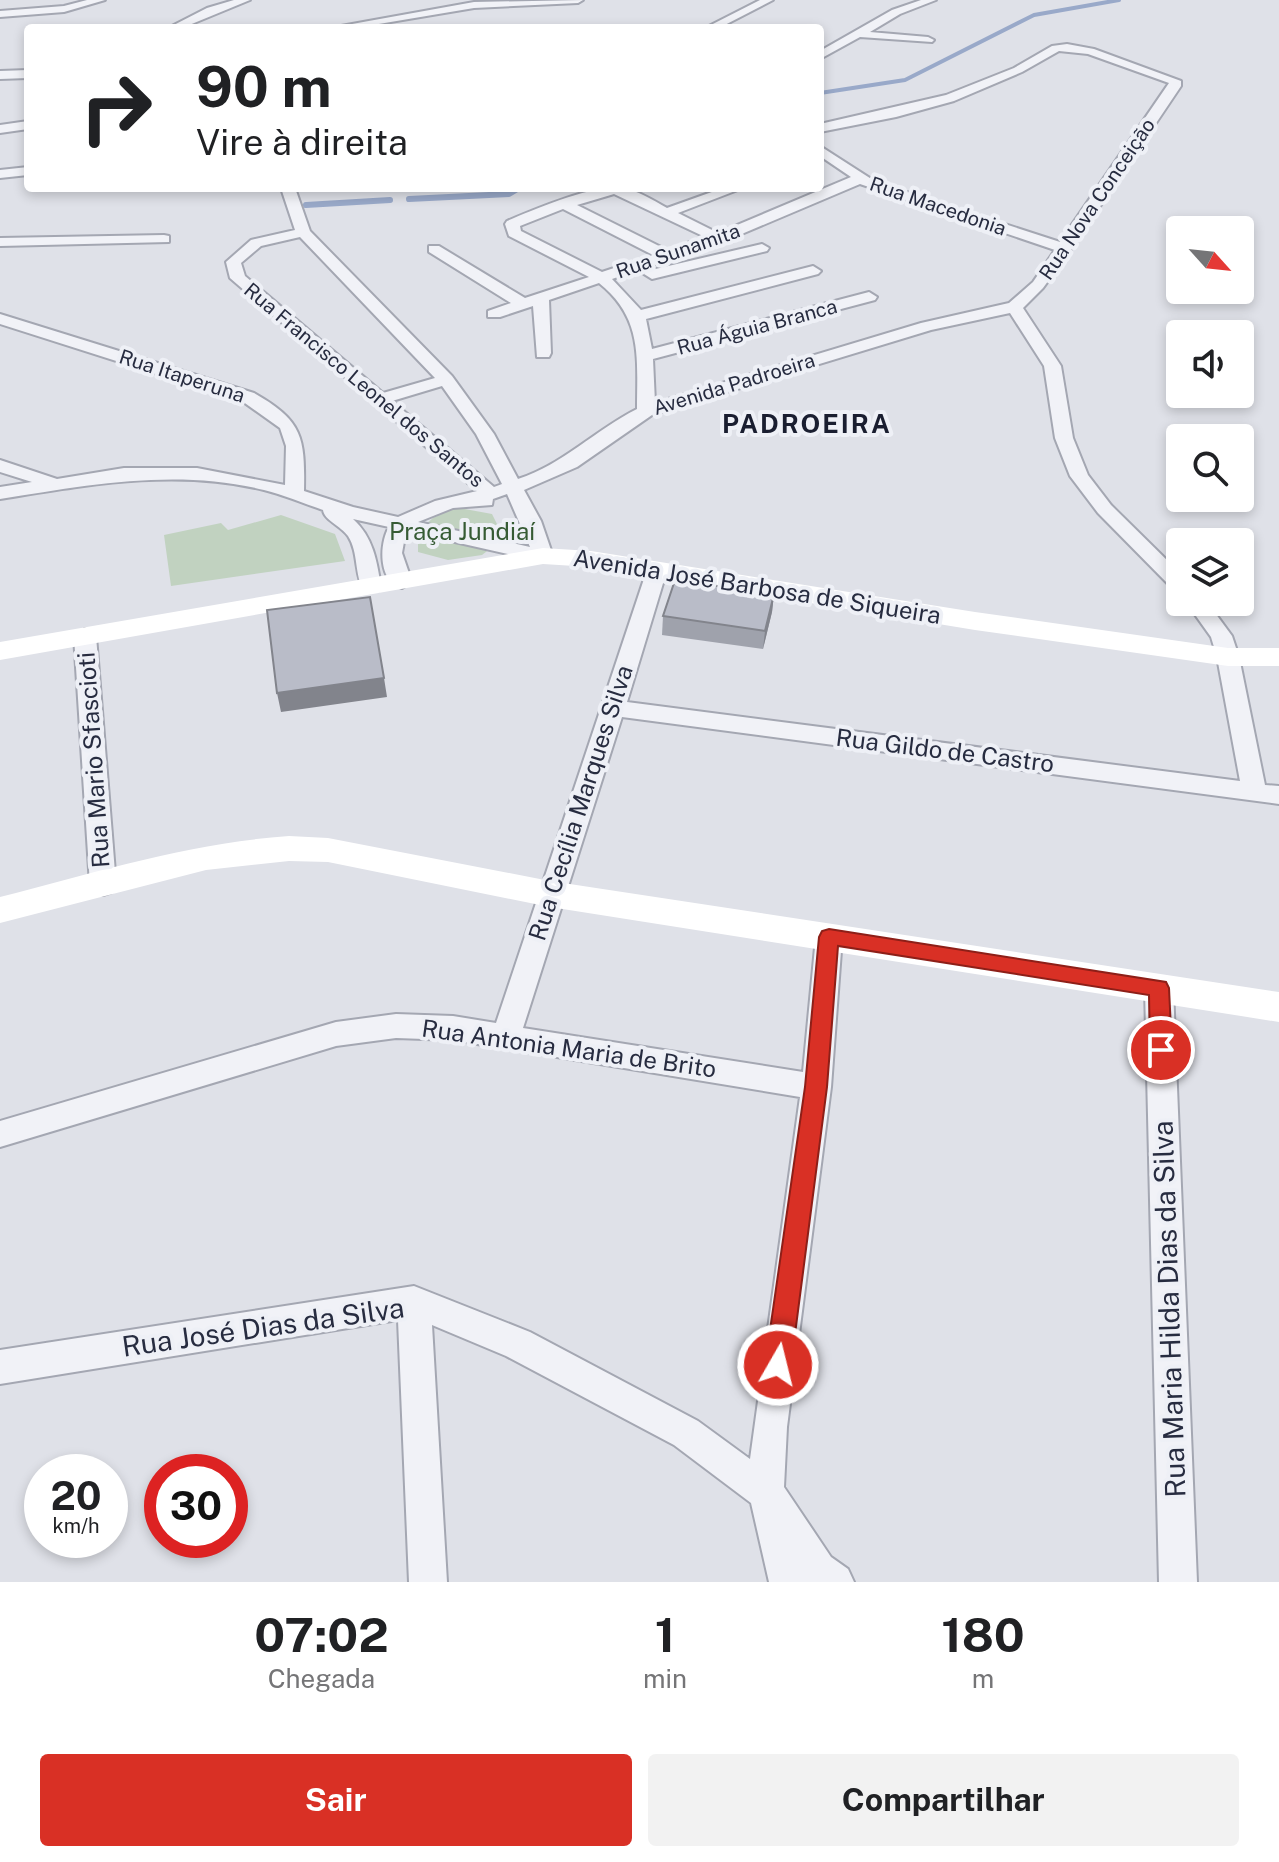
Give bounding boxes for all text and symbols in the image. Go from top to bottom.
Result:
text: 90 m [196,54,332,120]
icon: right [64,56,168,160]
street label: Rua Nova Conceição [1034,114,1160,284]
text: Vire à direita [196,121,408,163]
street label: Rua Macedonia [867,171,1009,241]
north arrow [1166,216,1254,304]
map controls [1166,216,1254,616]
street label: Rua Sunamita [613,219,743,283]
street label: Rua Francisco Leonel dos Santos [239,278,489,492]
street label: Rua Águia Branca [674,293,840,360]
button: sound [1166,320,1254,408]
street label: Rua Itaperuna [116,344,248,408]
street label: Avenida Padroeira [650,348,818,420]
district label: PADROEIRA [722,408,892,439]
button: search [1166,424,1254,512]
park label: Praça Jundiaí [389,517,536,545]
button: layers [1166,528,1254,616]
street label: Avenida José Barbosa de Siqueira [571,543,943,629]
street label: Rua Mario Sfascioti [71,651,115,869]
street label: Rua Cecília Marques Silva [522,662,638,944]
street label: Rua Gildo de Castro [834,723,1056,777]
street label: Rua Antonia Maria de Brito [420,1013,718,1083]
pin [1127,1016,1195,1084]
icon: arrive [1139,1028,1183,1072]
street label: Rua Maria Hilda Dias da Silva [1145,1120,1192,1498]
street label: Rua José Dias da Silva [120,1290,406,1363]
position arrow [736,1323,820,1407]
speed limit sign: 30 [144,1454,248,1558]
text: 20 [50,1472,102,1519]
text: km/h [52,1514,100,1538]
text: 07:02 [254,1606,389,1663]
text: 1 [655,1606,675,1663]
text: 180 [941,1606,1025,1663]
text: Chegada [268,1663,375,1694]
text: min [643,1663,687,1694]
text: m [972,1663,994,1694]
button: Sair [40,1754,632,1846]
button: Compartilhar [648,1754,1239,1846]

